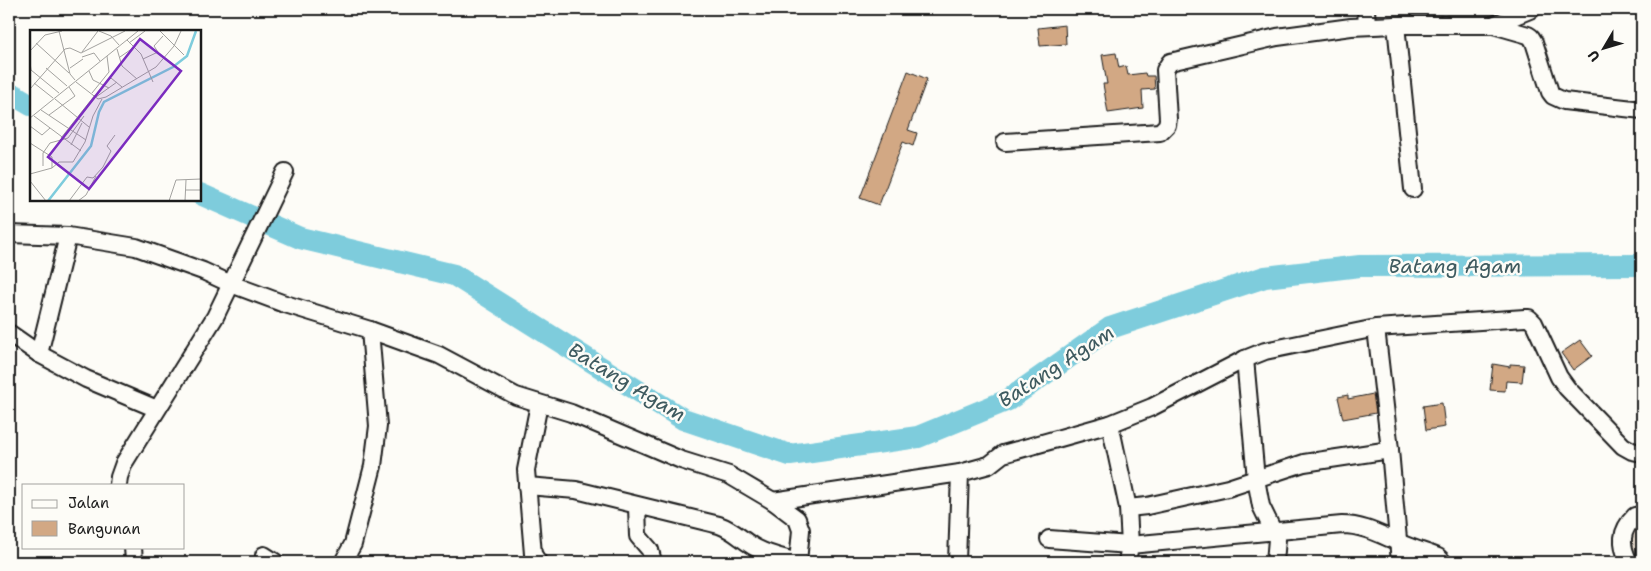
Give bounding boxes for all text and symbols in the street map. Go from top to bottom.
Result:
north arrow [1578,22,1628,72]
inset map [30,30,201,201]
text: U [1584,47,1604,65]
water label: Batang Agam [1389,253,1521,279]
water label: Batang Agam [993,319,1119,413]
water label: Batang Agam [563,337,691,427]
legend [22,484,185,548]
text: Jalan [68,493,109,513]
text: Bangunan [68,519,140,539]

